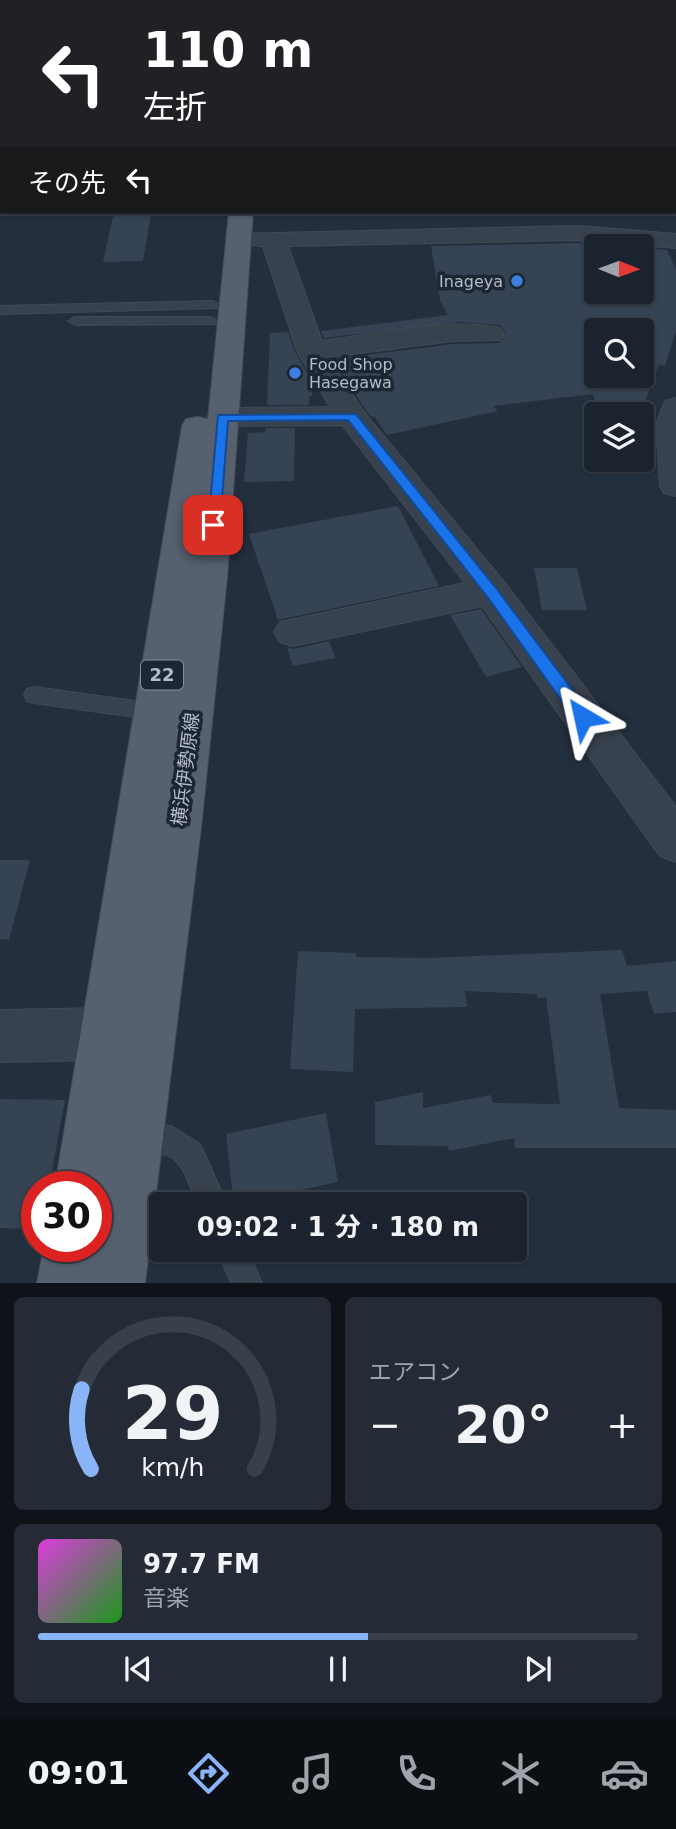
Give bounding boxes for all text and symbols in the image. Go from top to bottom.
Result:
text: 110 m [143,22,313,79]
icon: left [28,28,119,119]
text: 左折 [143,88,207,126]
icon: left [120,161,158,199]
text: その先 [28,168,106,198]
north arrow [584,234,654,304]
map controls [584,234,654,472]
place label: Inageya [439,272,503,291]
marker: Inageya [509,273,525,289]
button: search [584,318,654,388]
place label: Food Shop Hasegawa [309,355,393,392]
marker: Food Shop Hasegawa [287,365,303,381]
button: layers [584,402,654,472]
pin [183,495,243,555]
icon: arrive [194,506,232,544]
road number: 22 [141,660,183,690]
position arrow [546,680,620,754]
street label: 横浜伊勢原線 [167,711,203,827]
speed limit sign: 30 [21,1171,112,1262]
text: 09:02 · 1 分 · 180 m [197,1212,479,1242]
text: エアコン [369,1359,461,1385]
text: 29 [122,1372,223,1457]
text: 20° [454,1395,553,1455]
text: − [369,1403,401,1447]
text: + [606,1403,638,1447]
text: km/h [141,1453,204,1482]
text: 97.7 FM [143,1549,260,1579]
text: 音楽 [143,1585,189,1611]
icon: previous [119,1650,157,1688]
icon: pause [319,1650,357,1688]
icon: next [519,1650,557,1688]
icon: directions [184,1749,233,1798]
icon: music [288,1749,337,1798]
icon: phone [392,1749,441,1798]
icon: climate [496,1749,545,1798]
icon: car [600,1749,649,1798]
text: 09:01 [27,1754,129,1792]

